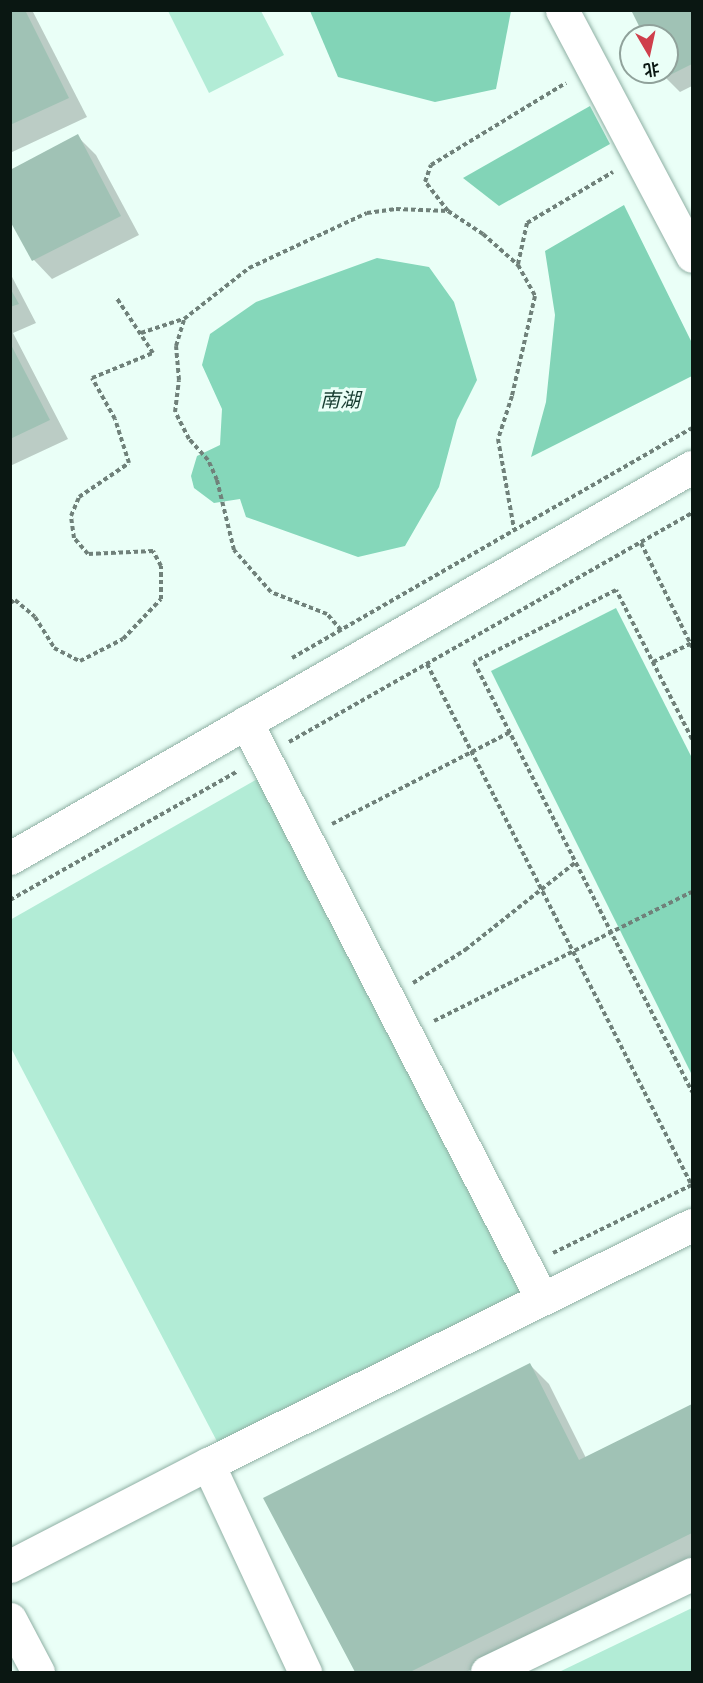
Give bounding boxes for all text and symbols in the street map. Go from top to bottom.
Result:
north arrow [619,24,679,84]
text: 北 [642,59,661,81]
water label: 南湖 [320,388,360,412]

